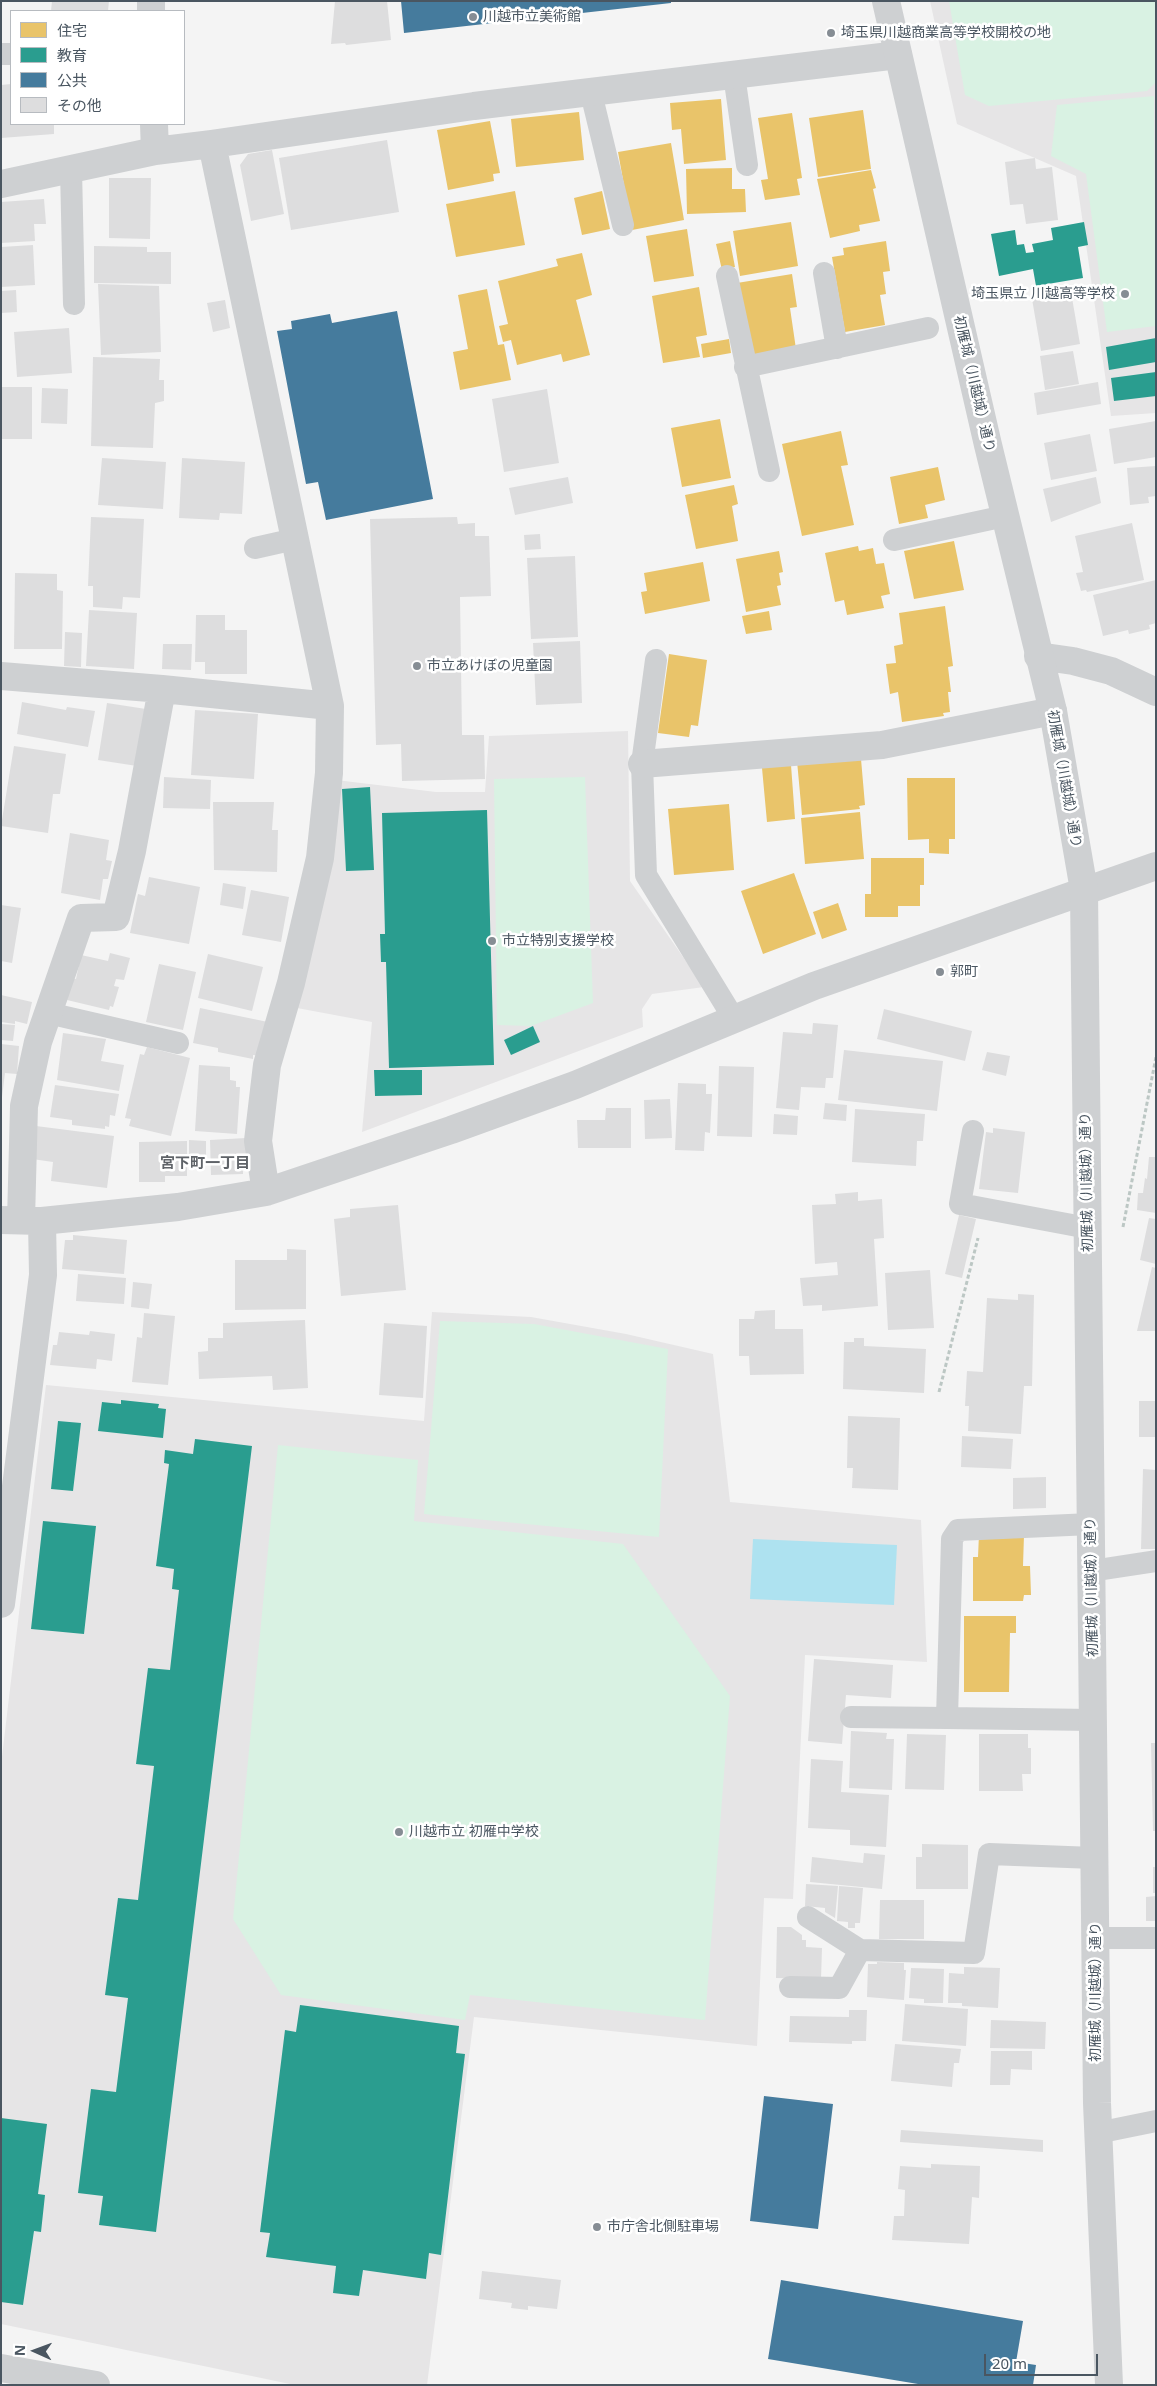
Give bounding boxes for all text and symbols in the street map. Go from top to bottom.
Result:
place label: 川越市立美術館 [483,9,581,25]
legend [10,10,185,125]
marker: 川越市立美術館 [467,11,479,23]
text: 住宅 [57,20,87,40]
place label: 埼玉県川越商業高等学校開校の地 [841,25,1051,41]
marker: 埼玉県川越商業高等学校開校の地 [825,27,837,39]
text: 教育 [57,45,87,65]
text: 公共 [57,70,87,90]
text: その他 [57,95,102,115]
place label: 埼玉県立 川越高等学校 [971,286,1115,302]
marker: 埼玉県立 川越高等学校 [1119,288,1131,300]
street label: 初雁城（川越城）通り [950,314,998,454]
place label: 市立あけぼの児童園 [427,658,553,674]
marker: 市立あけぼの児童園 [411,660,423,672]
street label: 初雁城（川越城）通り [1044,709,1084,849]
place label: 市立特別支援学校 [502,933,614,949]
marker: 市立特別支援学校 [486,935,498,947]
place label: 郭町 [950,964,978,980]
marker: 郭町 [934,966,946,978]
street label: 初雁城（川越城）通り [1077,1112,1097,1252]
district label: 宮下町一丁目 [160,1155,250,1173]
street label: 初雁城（川越城）通り [1082,1517,1102,1657]
place label: 川越市立 初雁中学校 [409,1824,539,1840]
marker: 川越市立 初雁中学校 [393,1826,405,1838]
street label: 初雁城（川越城）通り [1088,1922,1104,2062]
place label: 市庁舎北側駐車場 [607,2219,719,2235]
marker: 市庁舎北側駐車場 [591,2221,603,2233]
north arrow [10,2326,60,2376]
text: N [10,2344,29,2356]
scale bar [987,2344,1101,2376]
text: 20 m [992,2353,1027,2373]

